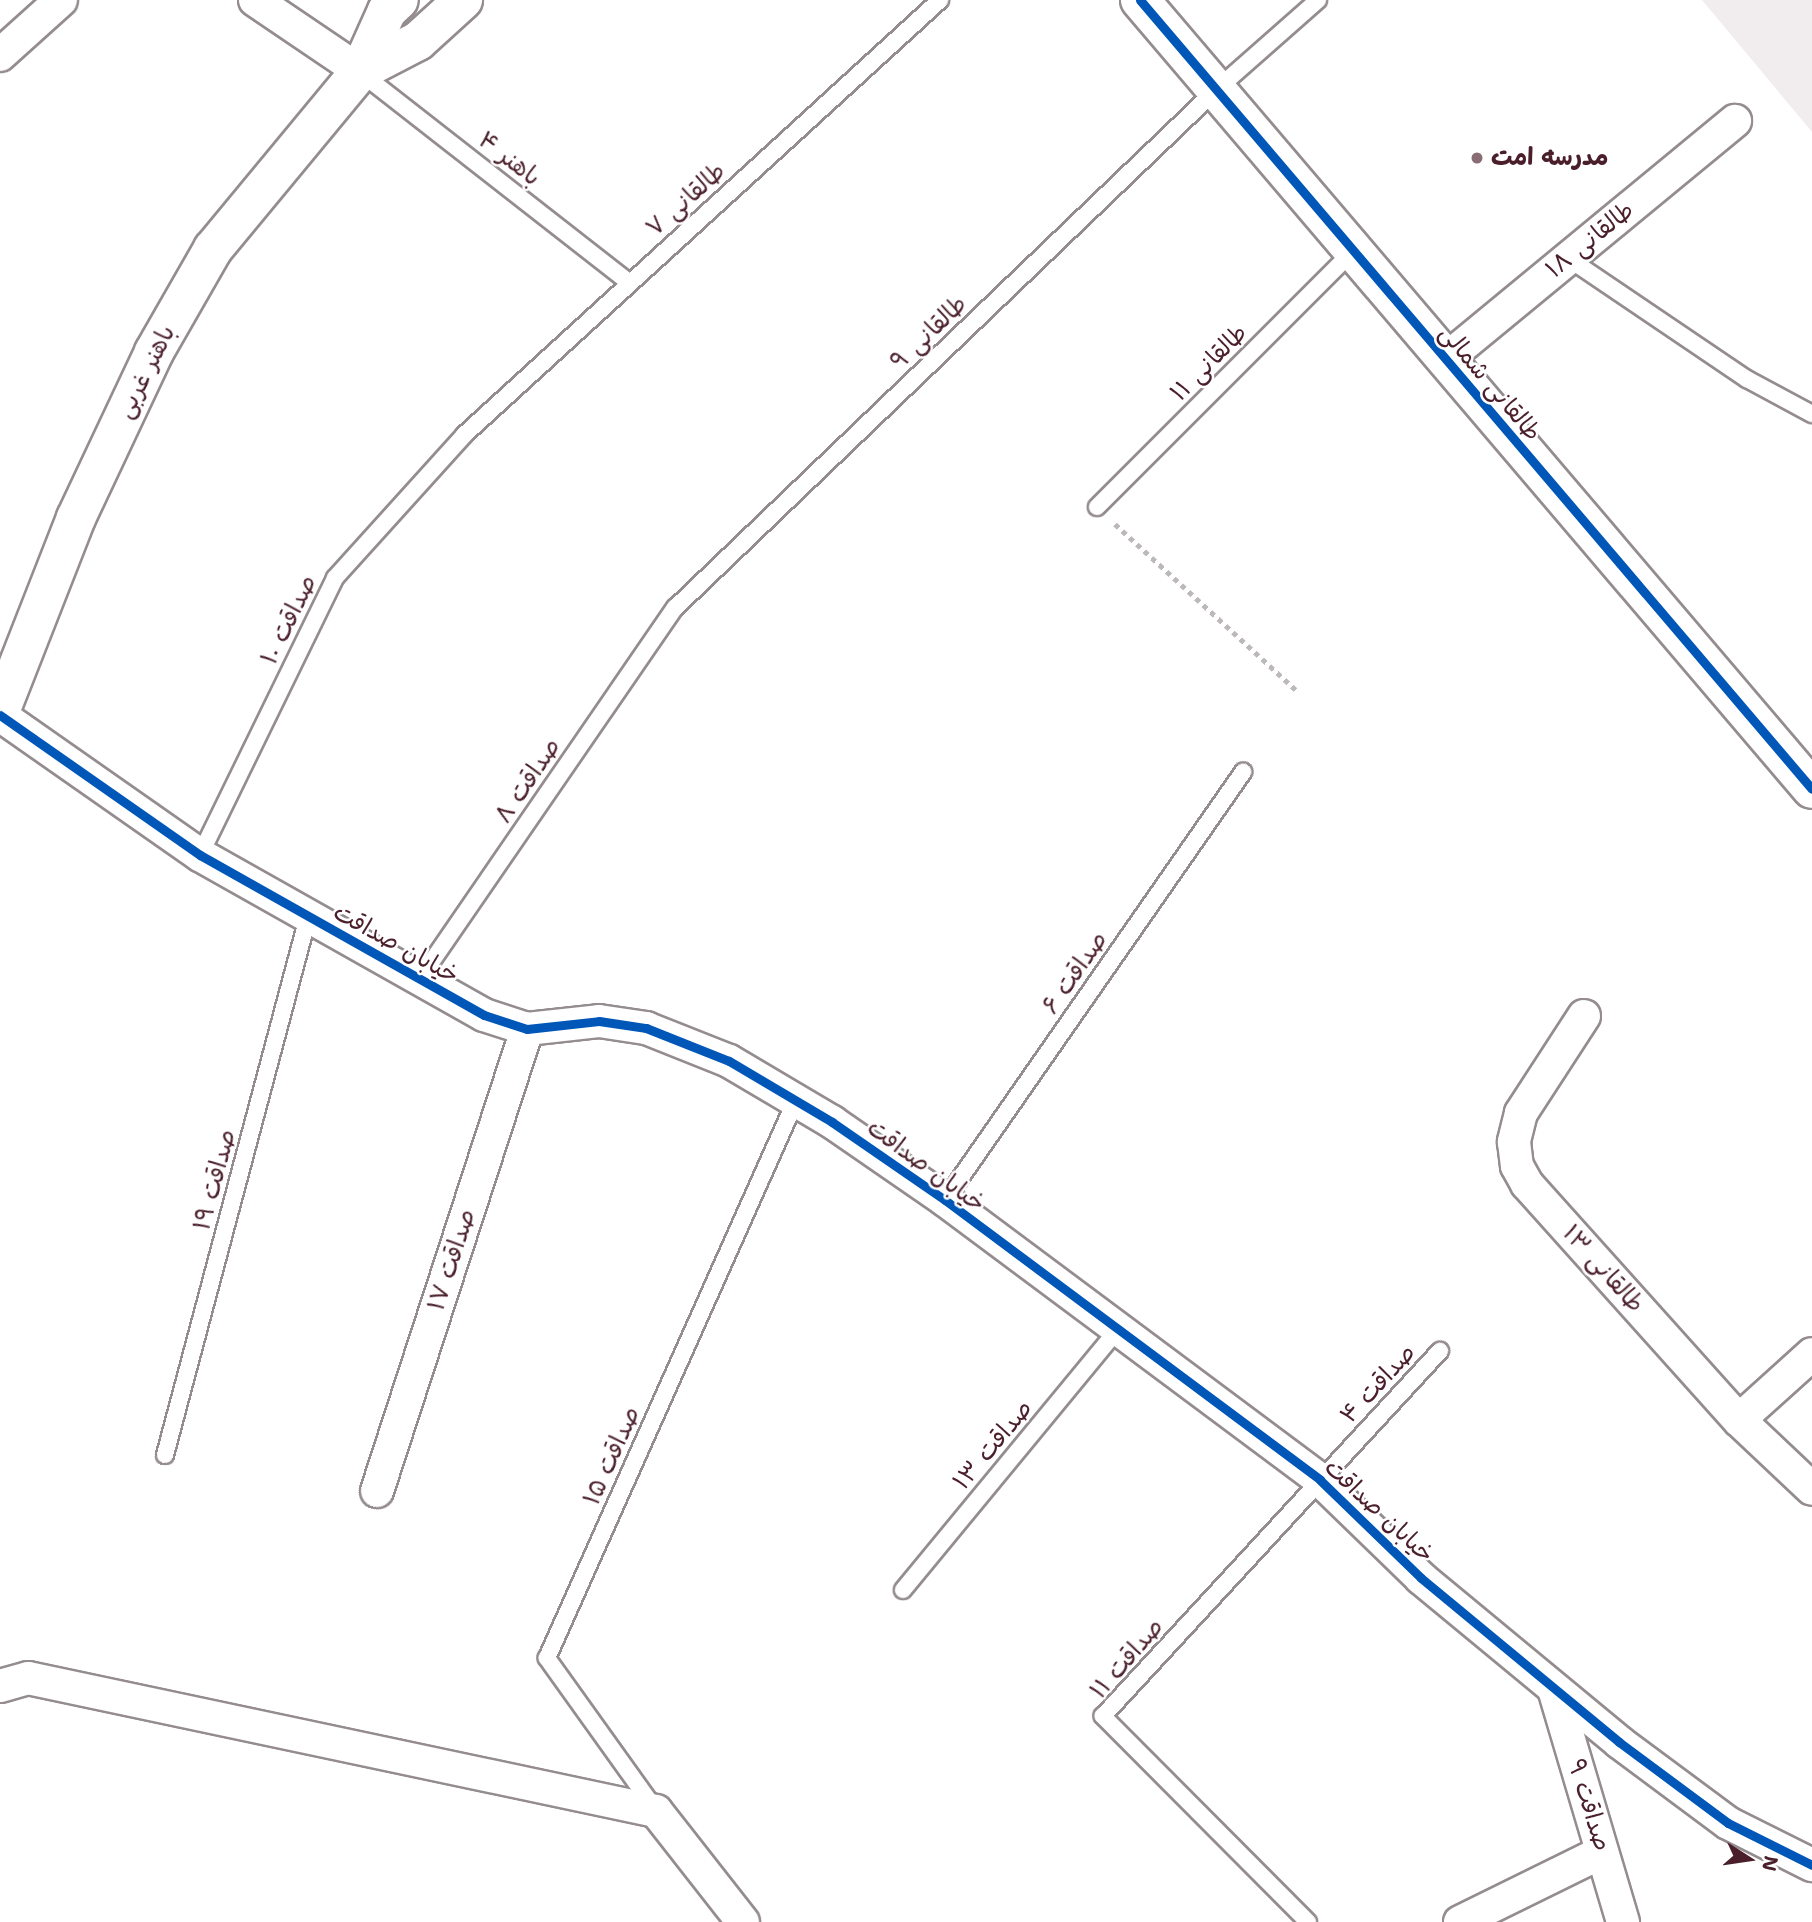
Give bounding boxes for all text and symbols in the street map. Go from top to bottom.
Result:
street label: باهنر ۴ [472,126,546,192]
place label: مدرسه امت [1491,144,1608,172]
marker: مدرسه امت [1469,150,1485,166]
street label: طالقانی ۷ [641,157,731,243]
street label: طالقانی ۱۸ [1540,196,1640,284]
street label: طالقانی ۹ [885,290,973,376]
street label: طالقانی ۱۱ [1165,319,1253,407]
street label: طالقانی شمالی [1433,319,1547,447]
street label: باهنر غربی [110,321,182,423]
street label: صداقت ۱۰ [255,571,323,669]
street label: صداقت ۸ [489,733,567,829]
street label: خیابان صداقت [328,898,464,990]
street label: صداقت ۶ [1036,926,1114,1020]
street label: خیابان صداقت [861,1114,991,1218]
street label: صداقت ۱۹ [188,1126,242,1234]
street label: صداقت ۱۷ [422,1206,482,1314]
street label: طالقانی ۱۳ [1556,1219,1650,1319]
street label: صداقت ۴ [1334,1339,1422,1429]
street label: صداقت ۱۳ [947,1394,1039,1496]
street label: صداقت ۱۵ [578,1402,646,1510]
street label: خیابان صداقت [1318,1453,1440,1569]
street label: صداقت ۱۱ [1084,1613,1170,1705]
street label: صداقت ۹ [1561,1756,1617,1854]
north arrow [1714,1824,1784,1894]
text: N [1756,1854,1784,1873]

